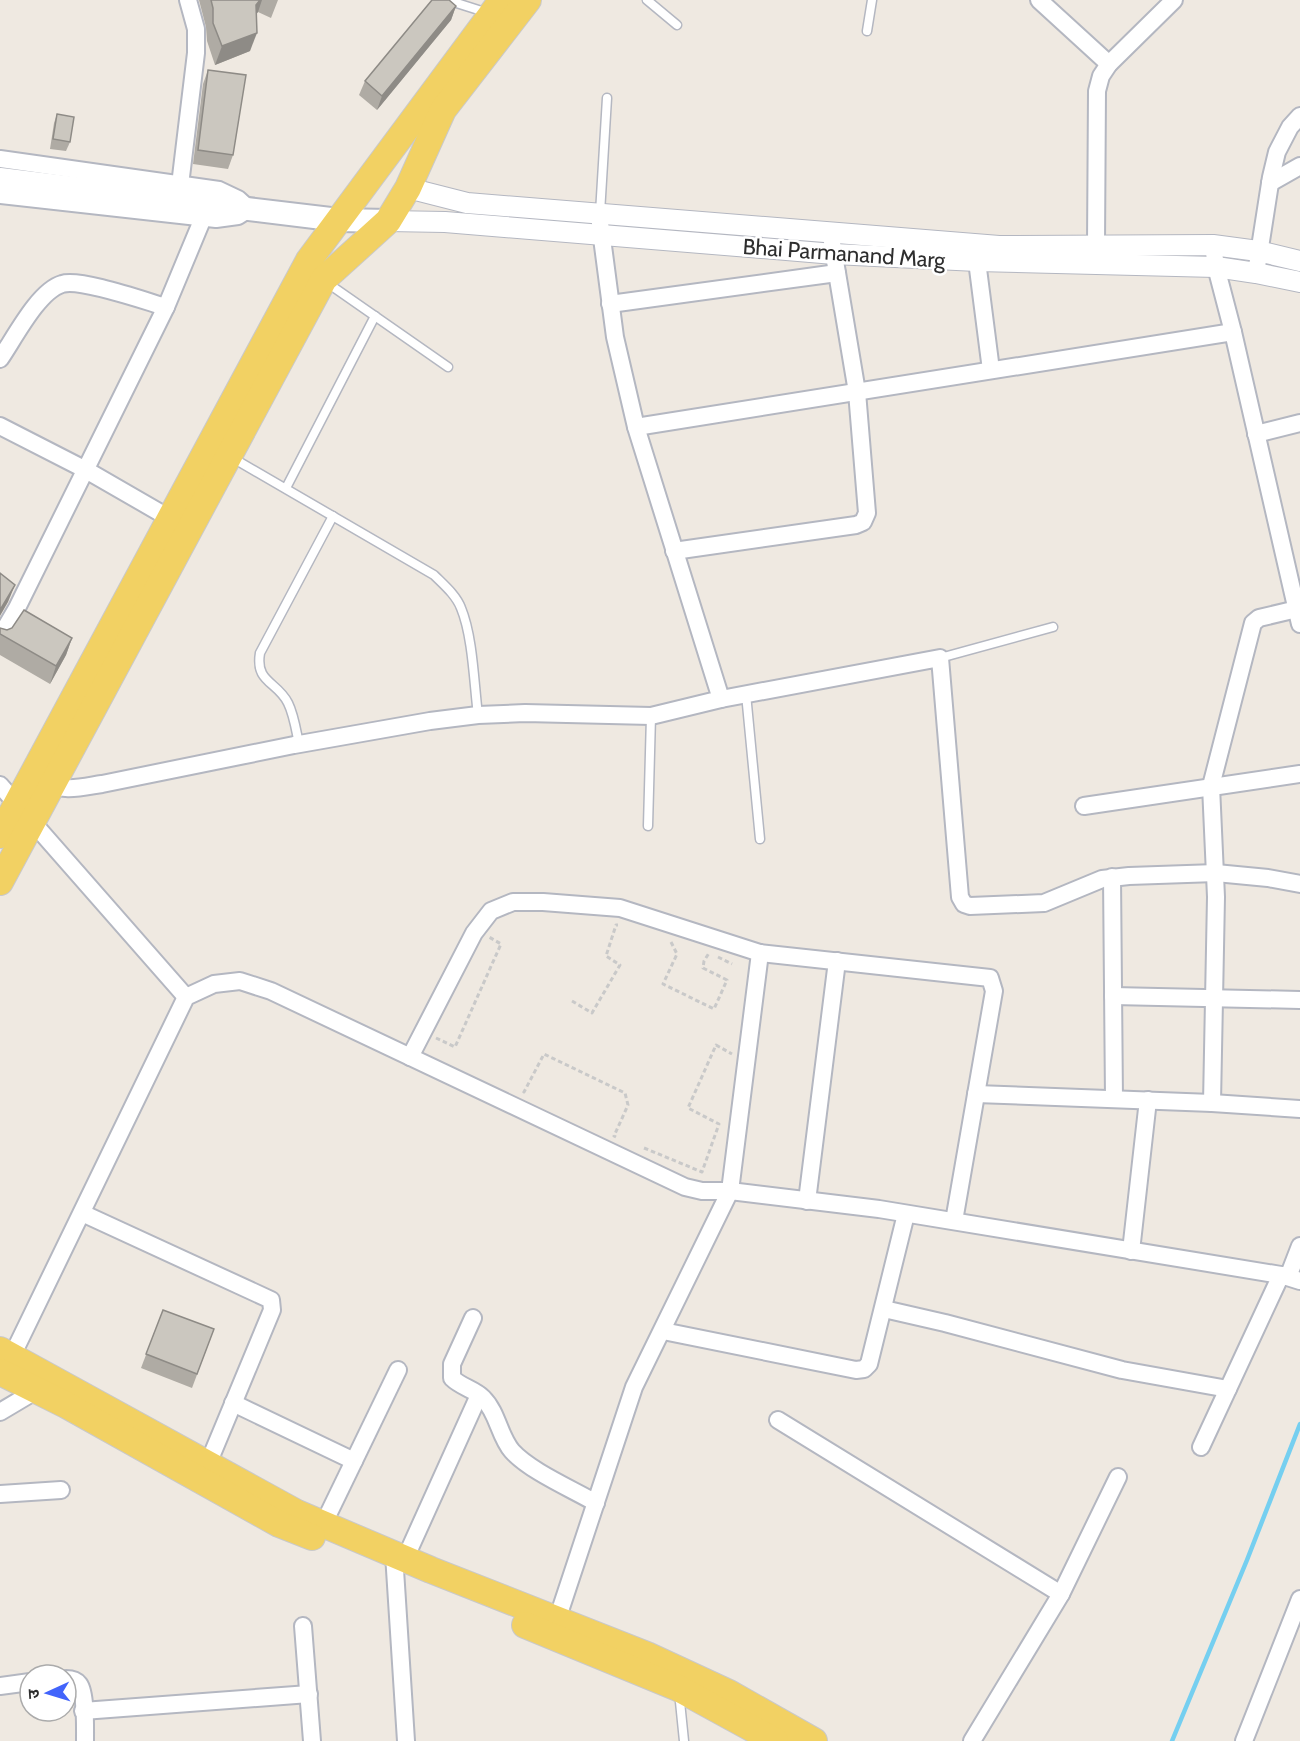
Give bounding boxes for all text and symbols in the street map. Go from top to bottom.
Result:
street label: Bhai Parmanand Marg [742,233,947,274]
north arrow [18,1663,78,1723]
text: उ [24,1688,43,1699]

